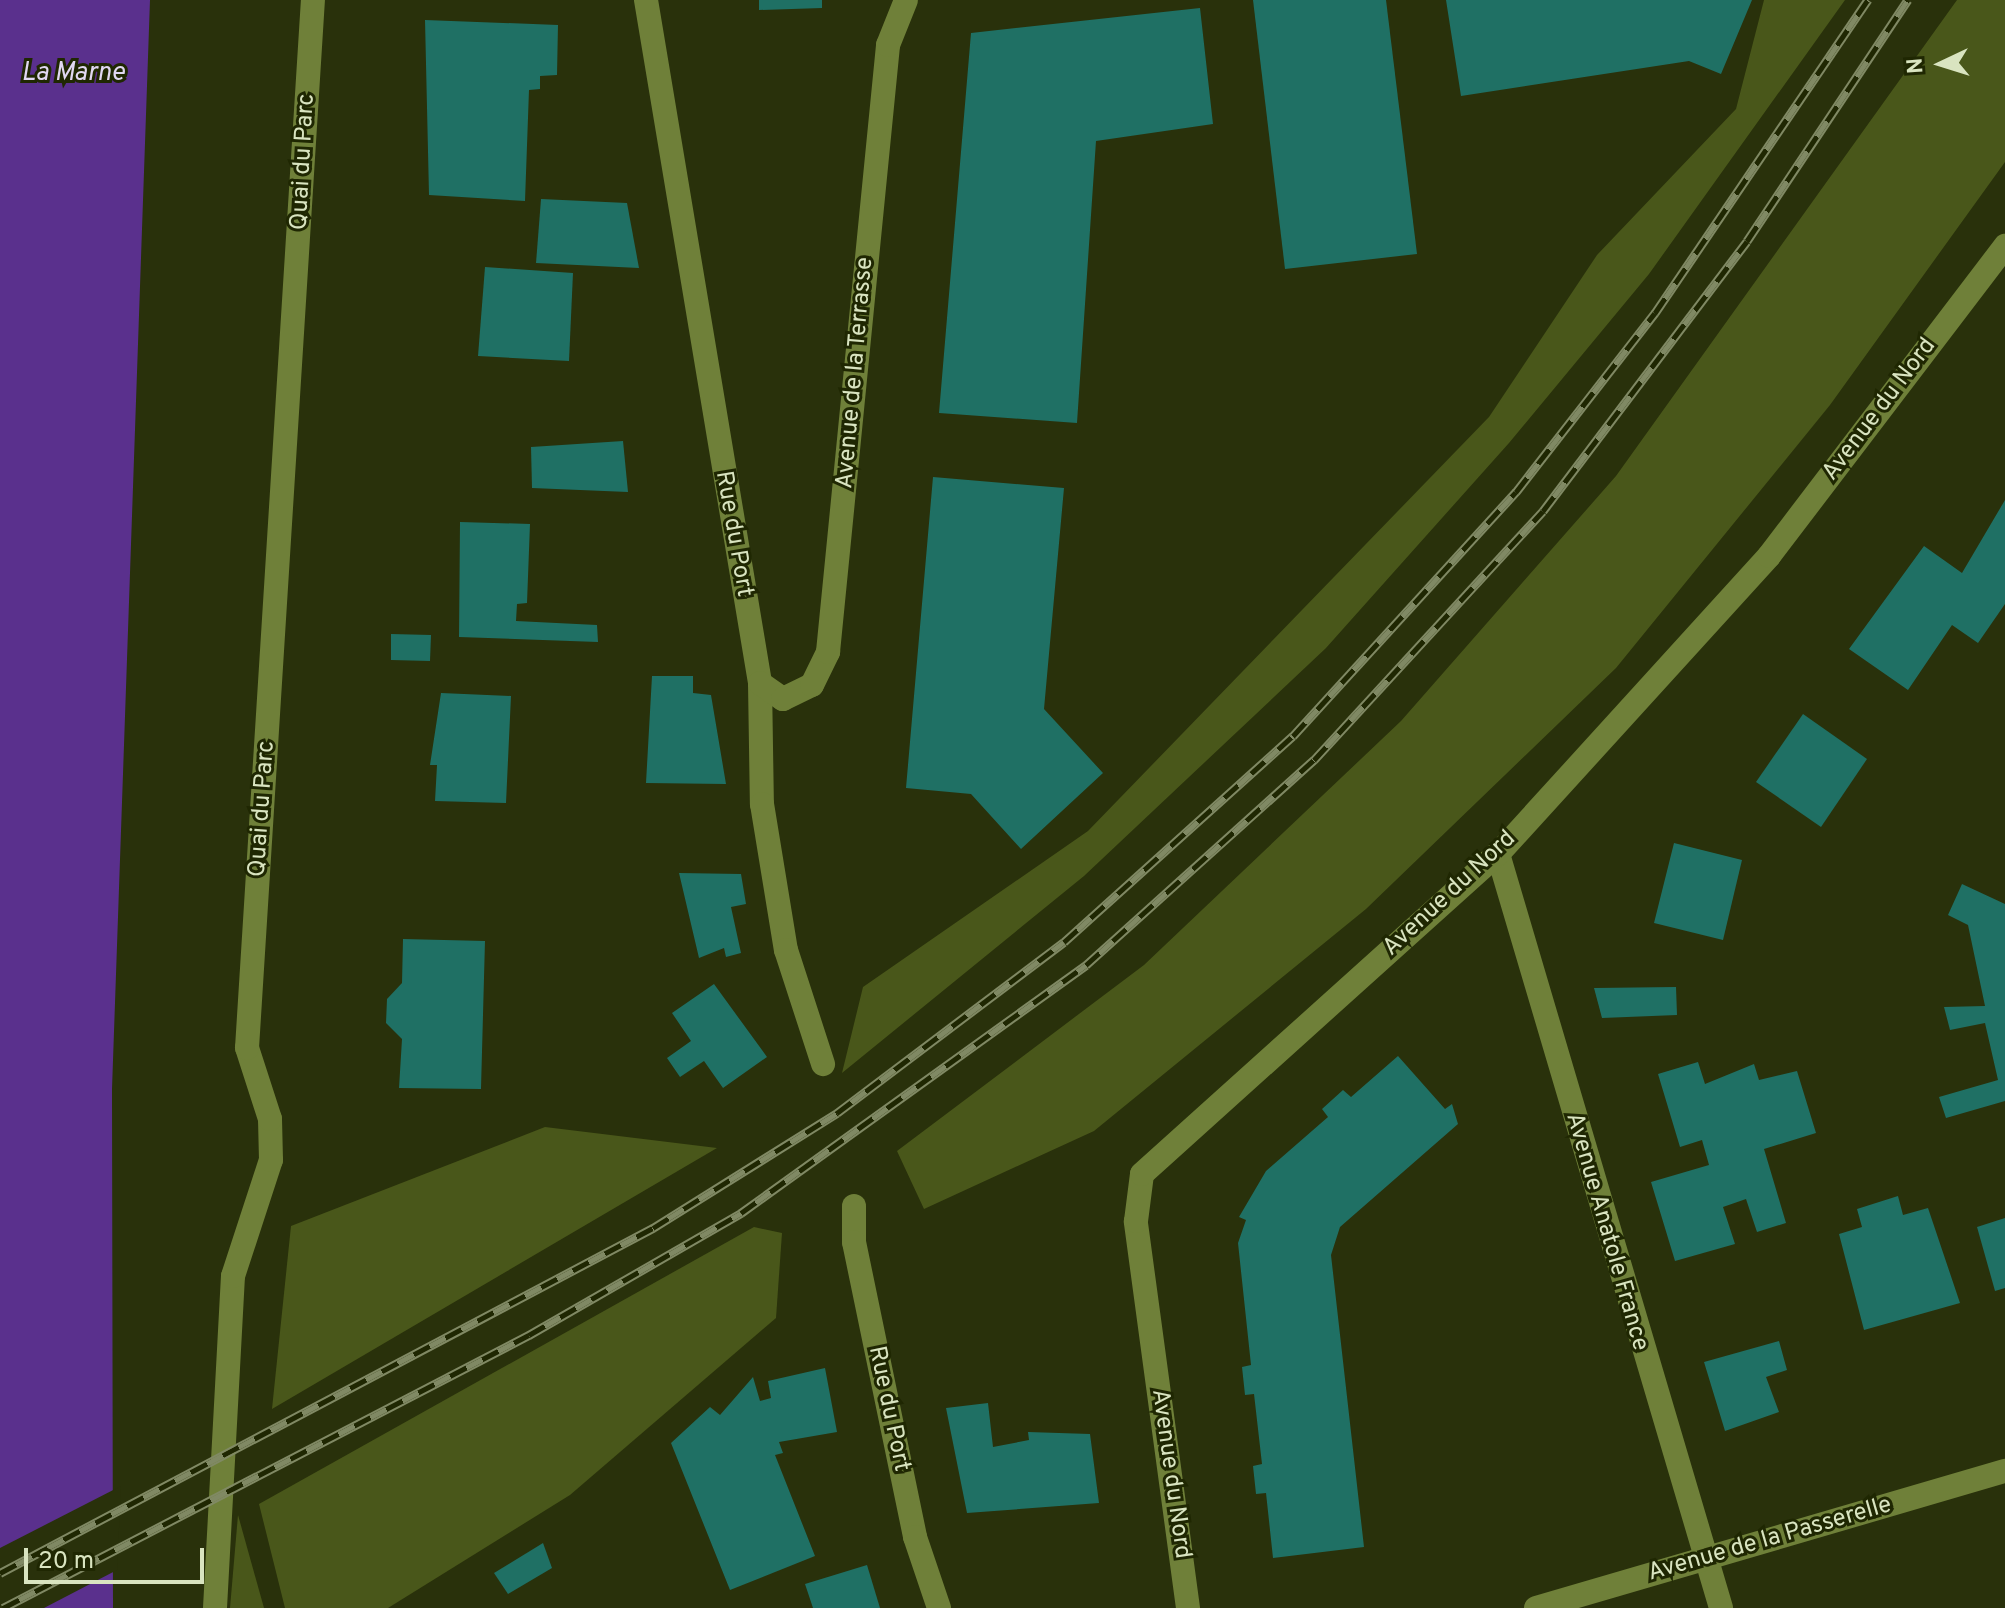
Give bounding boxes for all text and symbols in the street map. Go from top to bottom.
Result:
north arrow [1901,24,1981,104]
text: N [1903,57,1931,75]
water label: La Marne [21,58,125,90]
street label: Quai du Parc [286,93,322,231]
street label: Avenue de la Terrasse [831,256,881,490]
street label: Avenue du Nord [1817,333,1943,487]
street label: Rue du Port [708,469,758,599]
street label: Quai du Parc [244,740,282,878]
street label: Avenue du Nord [1378,825,1522,963]
street label: Avenue Anatole France [1558,1109,1654,1355]
street label: Rue du Port [861,1344,915,1474]
street label: Avenue du Nord [1144,1387,1196,1561]
street label: Avenue de la Passerelle [1645,1491,1895,1589]
scale bar [28,1532,208,1582]
text: 20 m [38,1547,94,1577]

